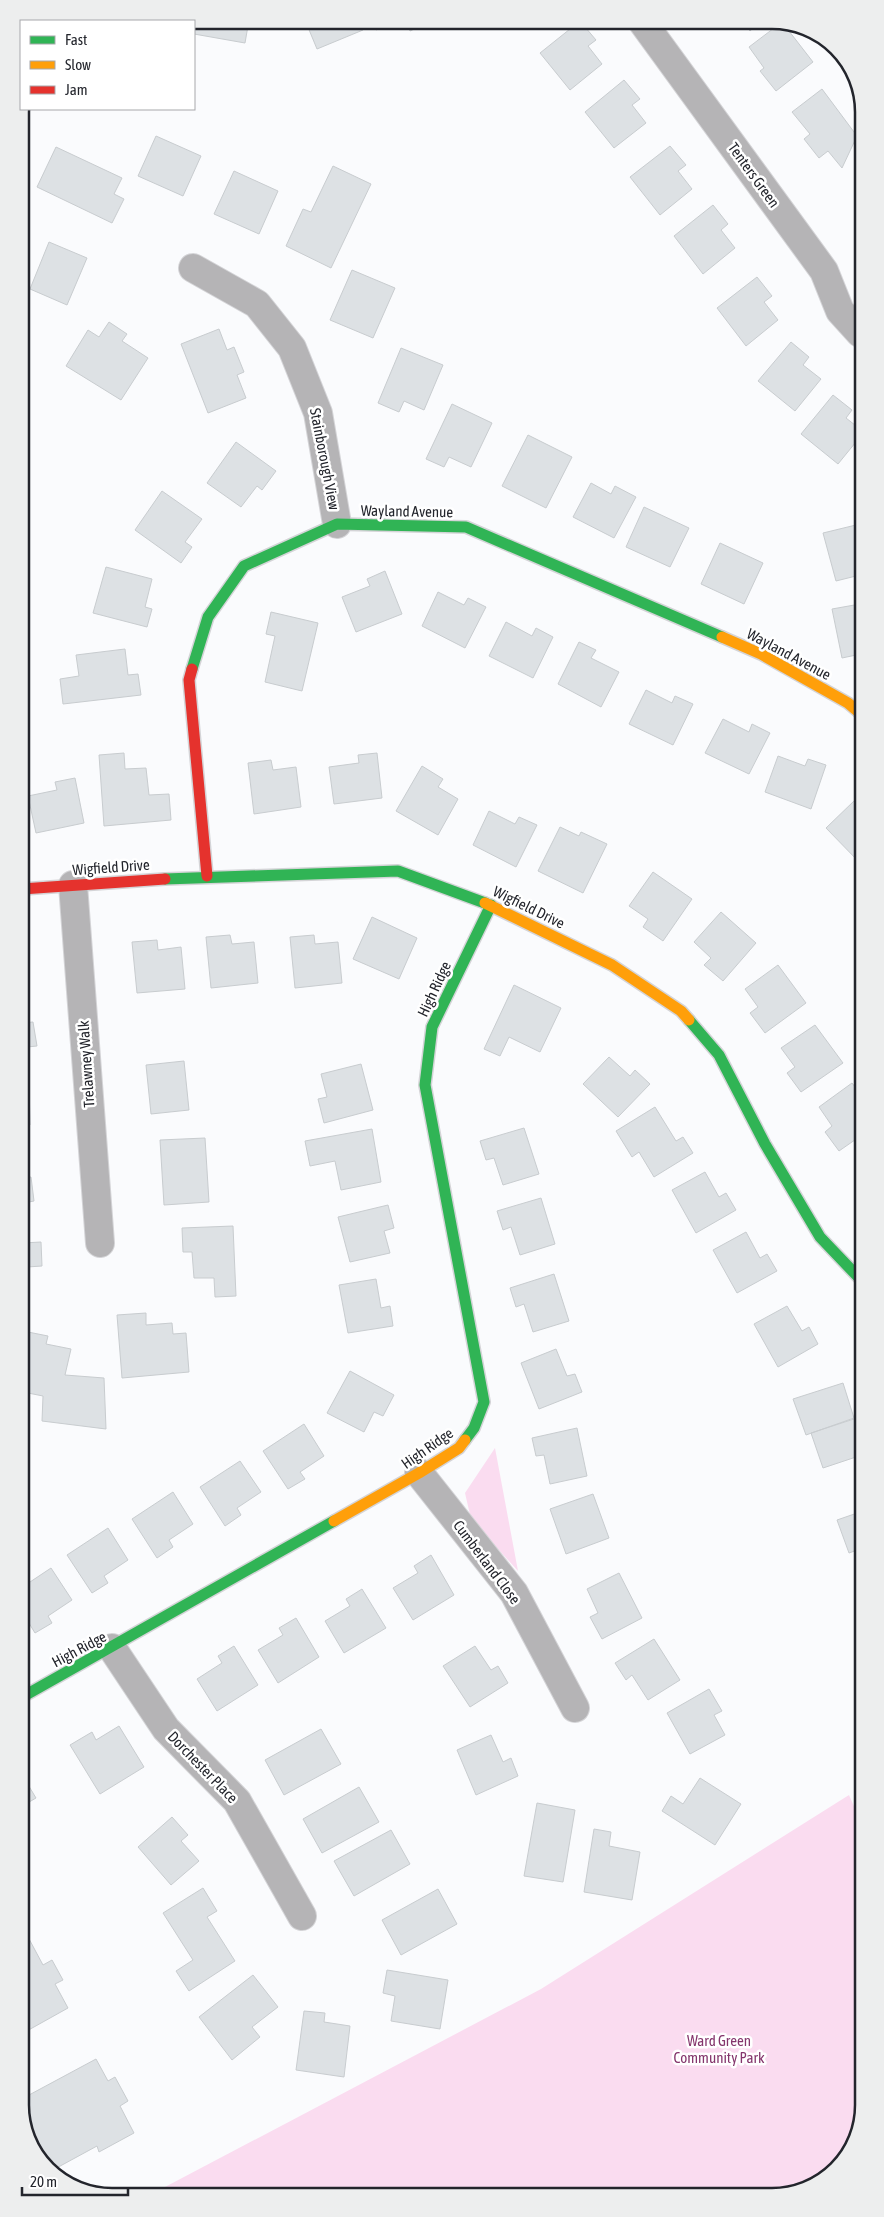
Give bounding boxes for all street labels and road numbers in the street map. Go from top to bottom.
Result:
street label: Tenters Green [725,139,783,211]
street label: Stainborough View [307,407,343,511]
street label: Wayland Avenue [361,502,454,520]
street label: Wayland Avenue [744,625,834,683]
street label: Wigfield Drive [72,856,150,878]
street label: Wigfield Drive [491,882,568,932]
street label: High Ridge [414,959,454,1019]
street label: Trelawney Walk [74,1020,98,1108]
street label: High Ridge [398,1424,456,1472]
street label: Cumberland Close [450,1517,524,1607]
street label: High Ridge [49,1628,109,1670]
street label: Dorchester Place [165,1728,242,1806]

